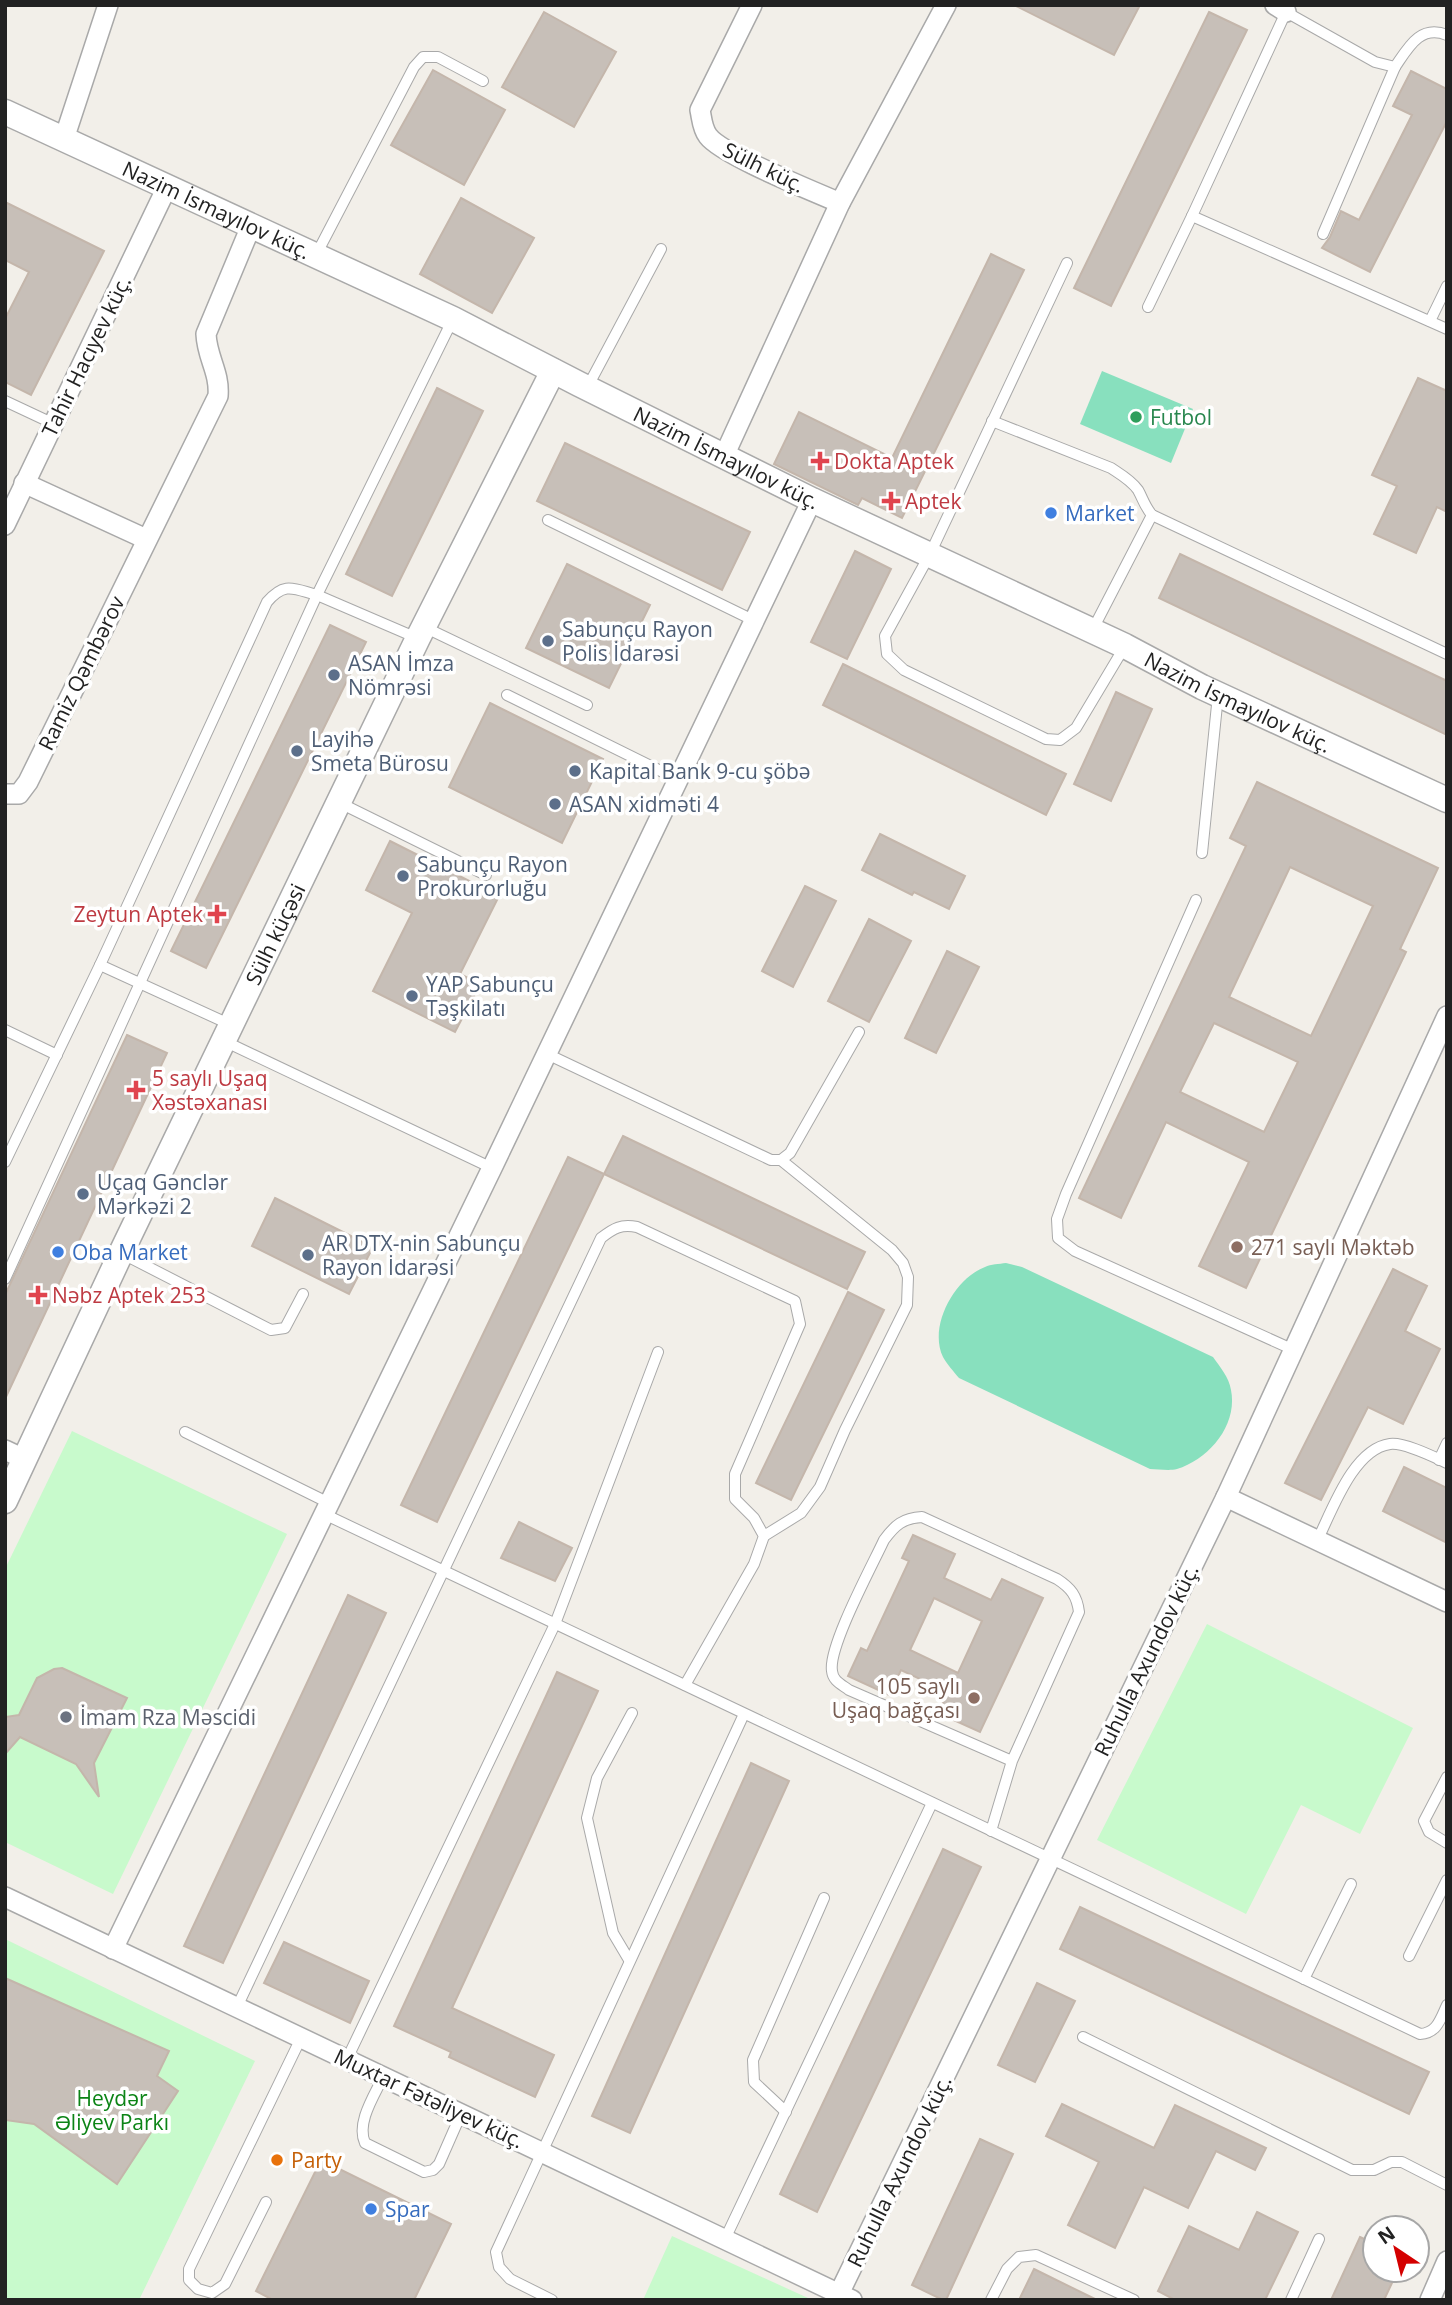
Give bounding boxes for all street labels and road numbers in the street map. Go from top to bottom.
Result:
street label: Sülh küç. [719,135,809,199]
street label: Nazim İsmayılov küç. [118,154,315,265]
street label: Tahir Hacıyev küç. [35,271,137,441]
street label: Nazim İsmayılov küç. [629,399,824,515]
street label: Ramiz Qəmbərov [31,591,131,755]
street label: Nazim İsmayılov küç. [1140,645,1336,759]
street label: Sülh küçəsi [239,879,311,989]
street label: Ruhulla Axundov küç. [1087,1559,1205,1761]
street label: Muxtar Fətəliyev küç. [330,2042,528,2154]
street label: Ruhulla Axundov küç. [840,2070,958,2272]

